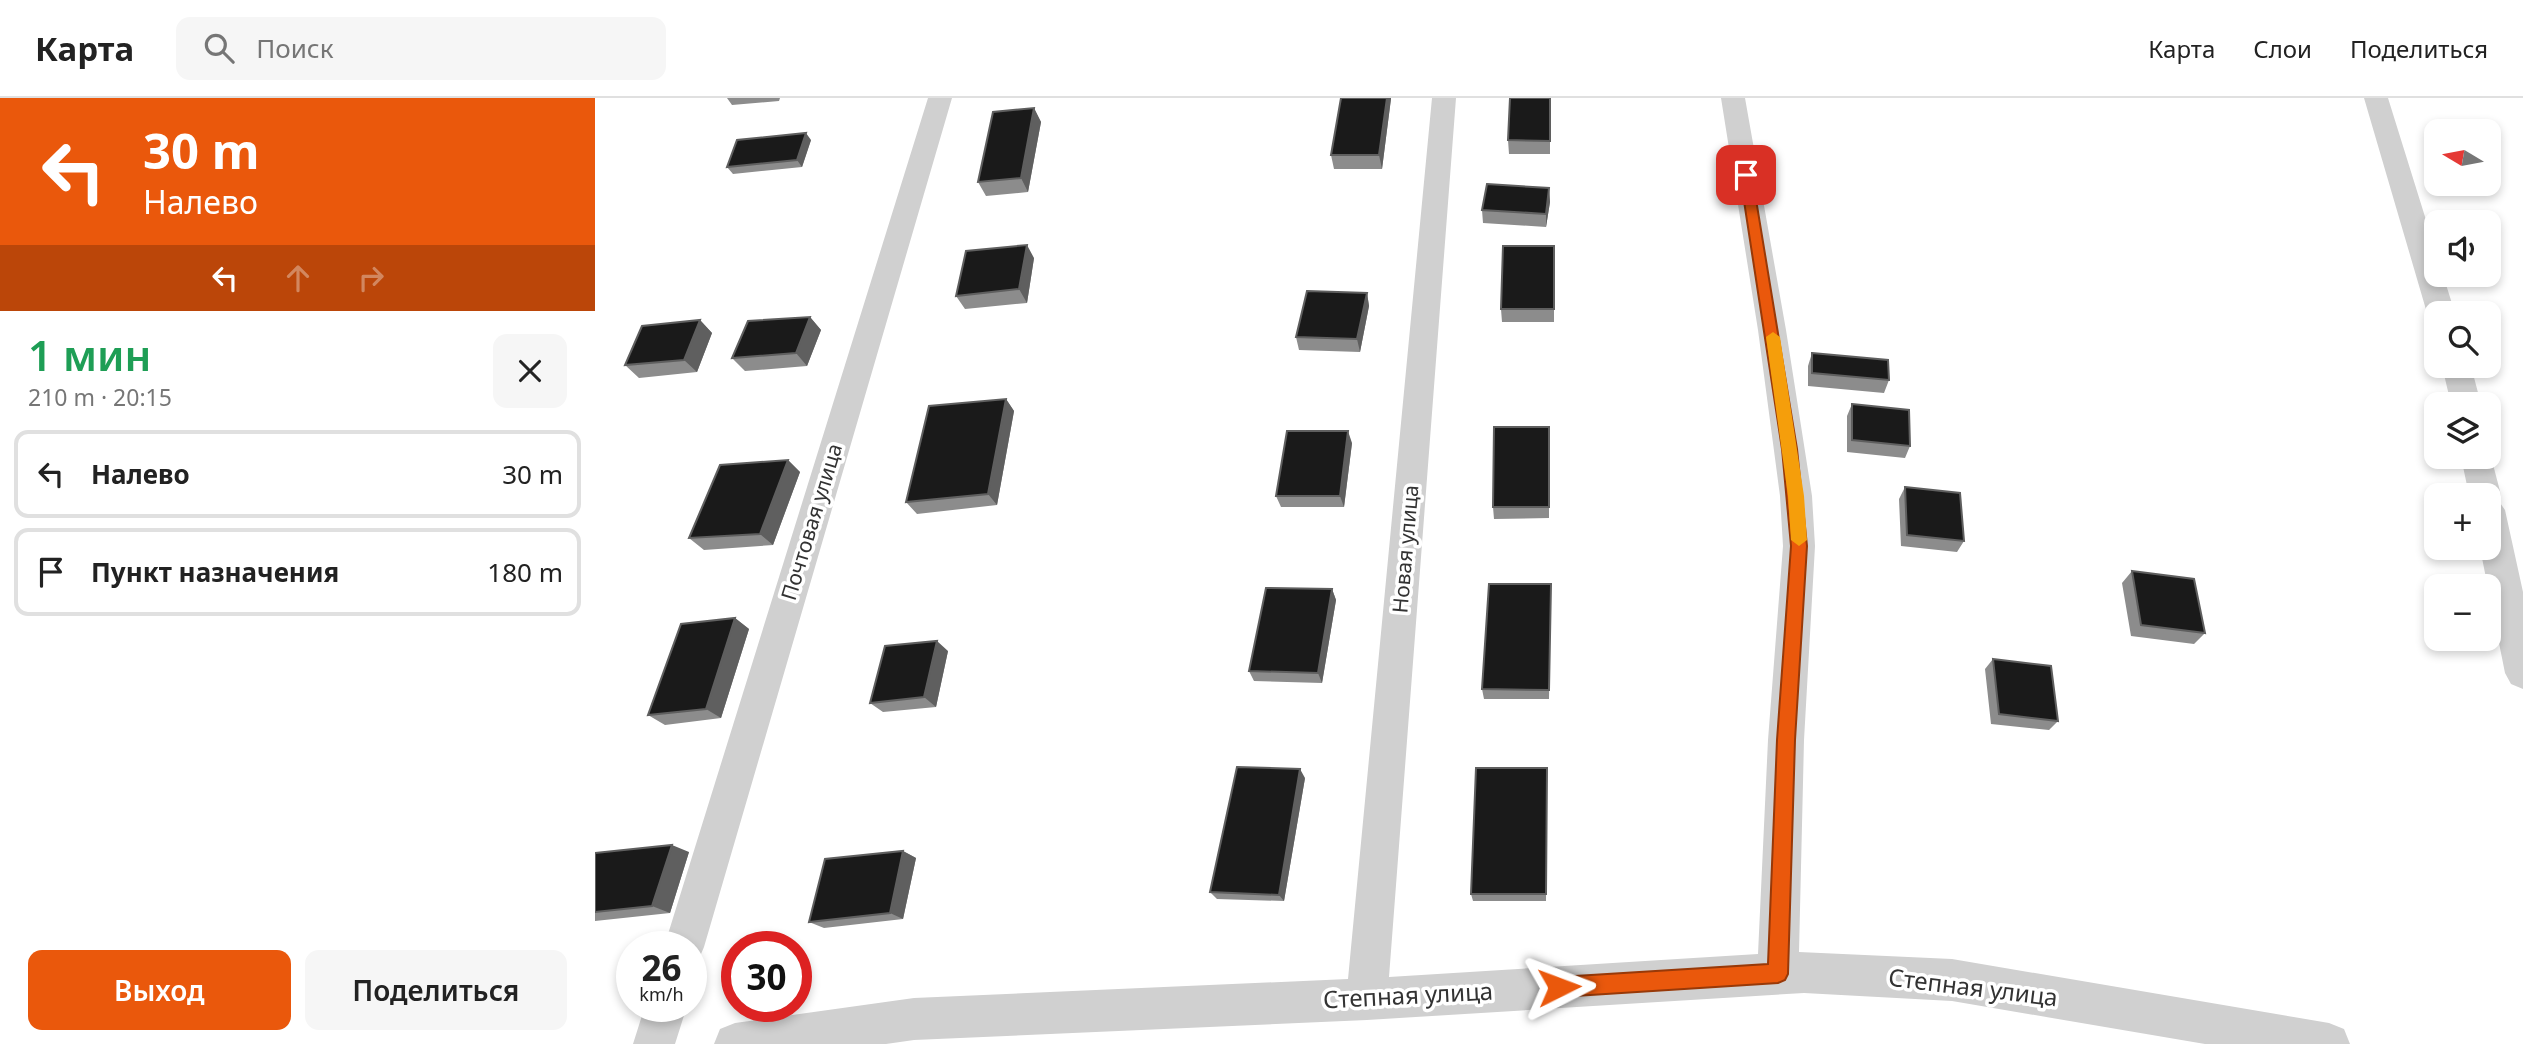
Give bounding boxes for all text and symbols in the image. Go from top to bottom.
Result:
search box [176,17,666,80]
text: Карта [35,26,134,71]
icon: search [200,29,238,67]
text: Поиск [256,30,333,66]
text: Карта [2148,32,2215,65]
text: Слои [2253,32,2312,65]
text: Поделиться [2350,32,2488,65]
text: 30 m [143,117,260,183]
north arrow [2424,119,2501,196]
map controls [2424,119,2501,651]
icon: left [28,126,119,217]
pin [1716,145,1776,205]
icon: arrive [1727,156,1765,194]
text: Налево [143,180,258,223]
button: sound [2424,210,2501,287]
icon: left [206,259,244,297]
icon: ahead [279,259,317,297]
icon: right [352,259,390,297]
button: search [2424,301,2501,378]
text: 1 мин [28,326,151,383]
button: close [493,334,567,408]
text: 210 m · 20:15 [28,381,172,413]
button: layers [2424,392,2501,469]
street label: Почтовая улица [774,440,848,604]
icon: left [32,455,70,493]
text: Налево [91,456,190,492]
text: 30 m [502,456,563,492]
button: + [2424,483,2501,560]
street label: Новая улица [1385,484,1425,614]
icon: arrive [32,553,70,591]
text: Пункт назначения [91,554,339,590]
text: 180 m [487,554,563,590]
button: − [2424,574,2501,651]
speed limit sign: 30 [721,931,812,1022]
text: 26 [641,944,682,991]
button: Выход [28,950,291,1030]
button: Поделиться [305,950,567,1030]
position arrow [1522,950,1596,1024]
street label: Степная улица [1887,960,2060,1013]
street label: Степная улица [1322,974,1494,1015]
text: km/h [639,982,684,1006]

